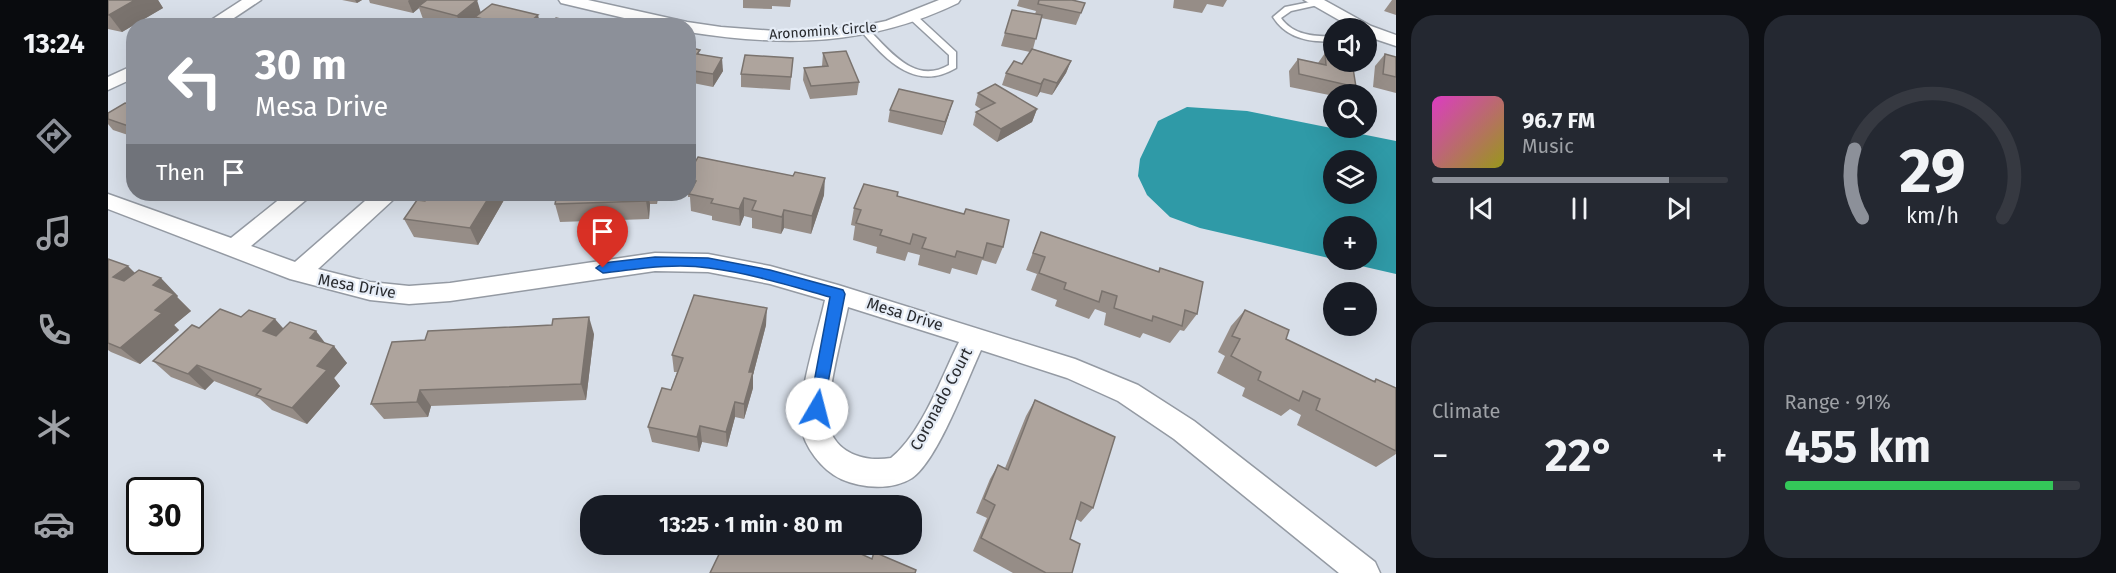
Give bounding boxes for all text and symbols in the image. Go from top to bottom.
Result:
map controls [1323,18,1377,336]
button: sound [1323,18,1377,72]
street label: Aronomink Circle [769,19,877,43]
text: 13:24 [23,28,85,60]
text: 30 m [255,40,347,90]
icon: left [156,42,234,120]
button: search [1323,84,1377,138]
text: Mesa Drive [255,91,388,123]
text: 96.7 FM [1522,107,1595,134]
icon: directions [33,115,75,157]
text: Music [1522,134,1574,158]
text: 29 [1899,134,1966,209]
button: layers [1323,150,1377,204]
icon: arrive [217,156,250,189]
text: Then [156,159,205,186]
icon: previous [1465,192,1498,225]
icon: pause [1563,192,1596,225]
icon: next [1662,192,1695,225]
text: km/h [1906,203,1959,229]
pin [577,206,628,268]
icon: music [33,212,75,254]
icon: arrive [586,215,619,248]
button: + [1323,216,1377,270]
street label: Mesa Drive [316,270,398,302]
button: − [1323,282,1377,336]
street label: Mesa Drive [864,293,946,335]
icon: phone [33,309,75,351]
street label: Coronado Court [906,344,976,454]
position arrow [785,377,849,441]
text: Range · 91% [1785,390,1891,414]
text: Climate [1432,399,1500,423]
icon: climate [33,406,75,448]
text: 455 km [1785,420,1931,474]
text: 22° [1545,429,1615,483]
text: − [1432,436,1449,476]
text: + [1711,436,1727,476]
speed limit sign: 30 [126,477,204,555]
icon: car [33,503,75,545]
text: 13:25 · 1 min · 80 m [659,511,843,538]

